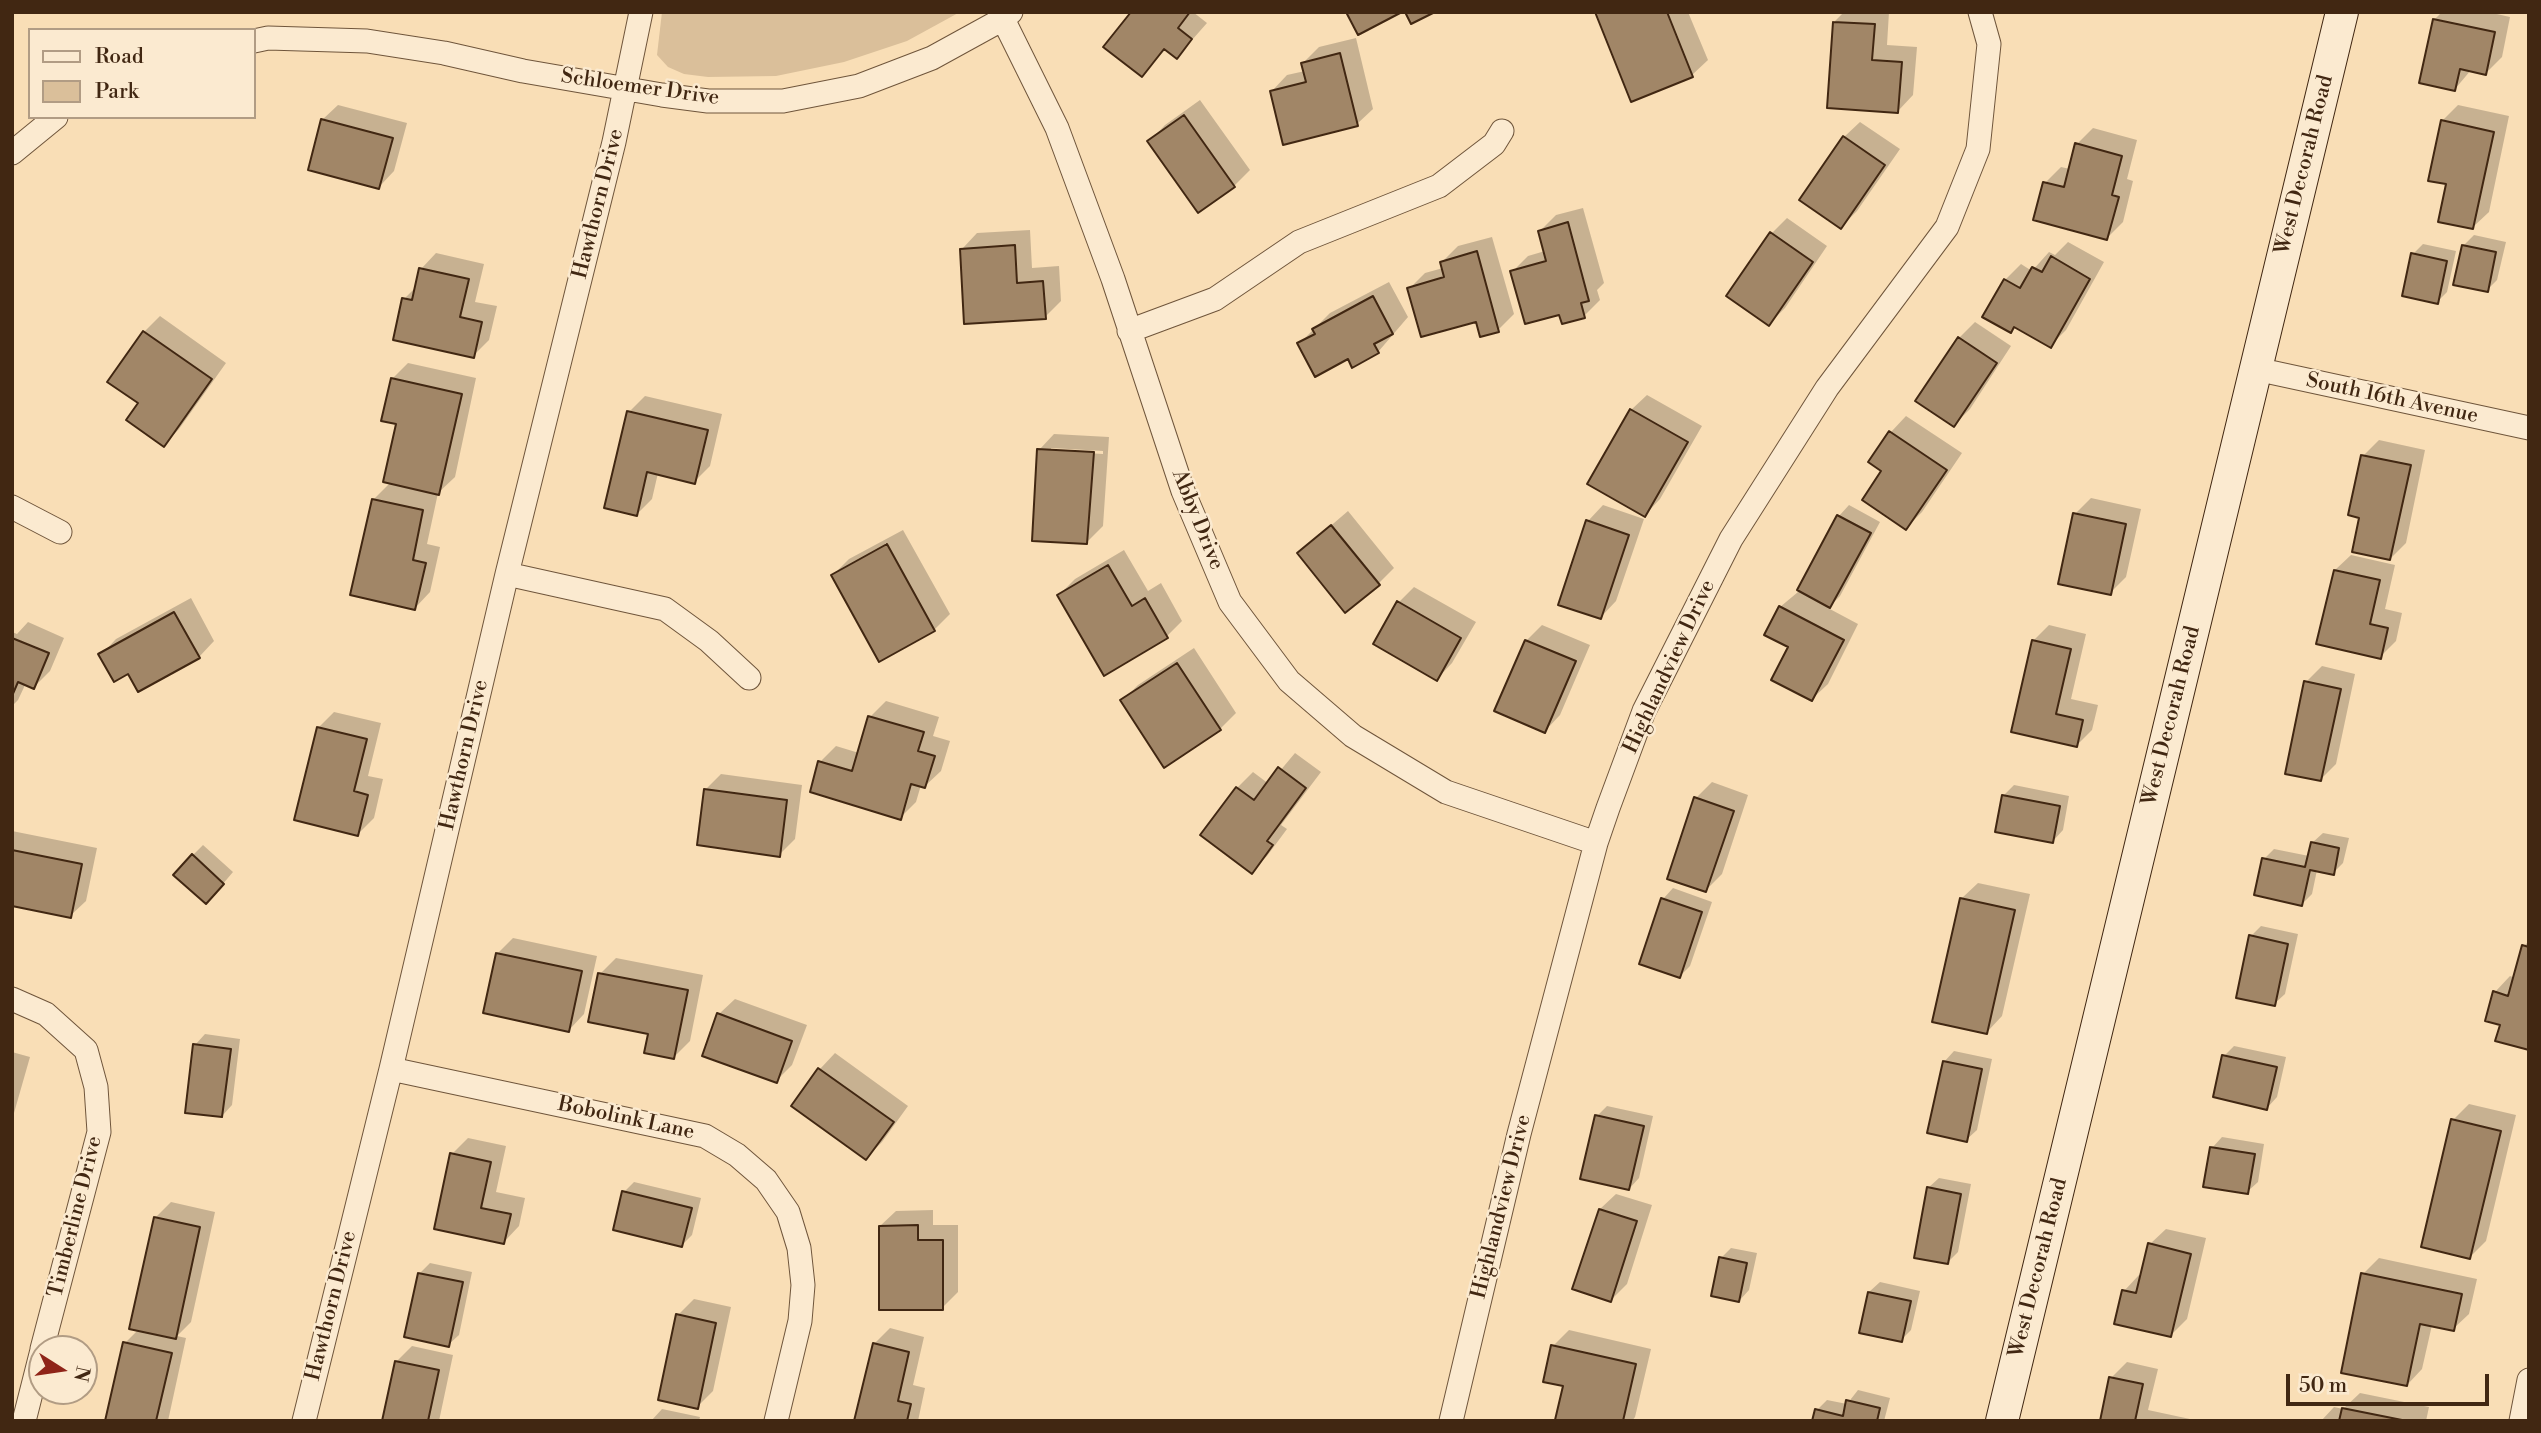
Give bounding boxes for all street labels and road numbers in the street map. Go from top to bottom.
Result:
street label: Schloemer Drive [559,64,721,112]
street label: West Decorah Road [2271,73,2339,257]
street label: Hawthorn Drive [568,126,630,282]
street label: South 16th Avenue [2304,368,2480,430]
street label: Abby Drive [1166,466,1228,574]
street label: Highlandview Drive [1619,576,1721,758]
street label: West Decorah Road [2138,624,2206,808]
street label: Hawthorn Drive [435,677,495,833]
street label: Bobolink Lane [555,1092,697,1146]
street label: Highlandview Drive [1467,1112,1537,1302]
street label: Timberline Drive [44,1134,108,1300]
street label: West Decorah Road [2005,1176,2073,1360]
street label: Hawthorn Drive [301,1228,363,1384]

